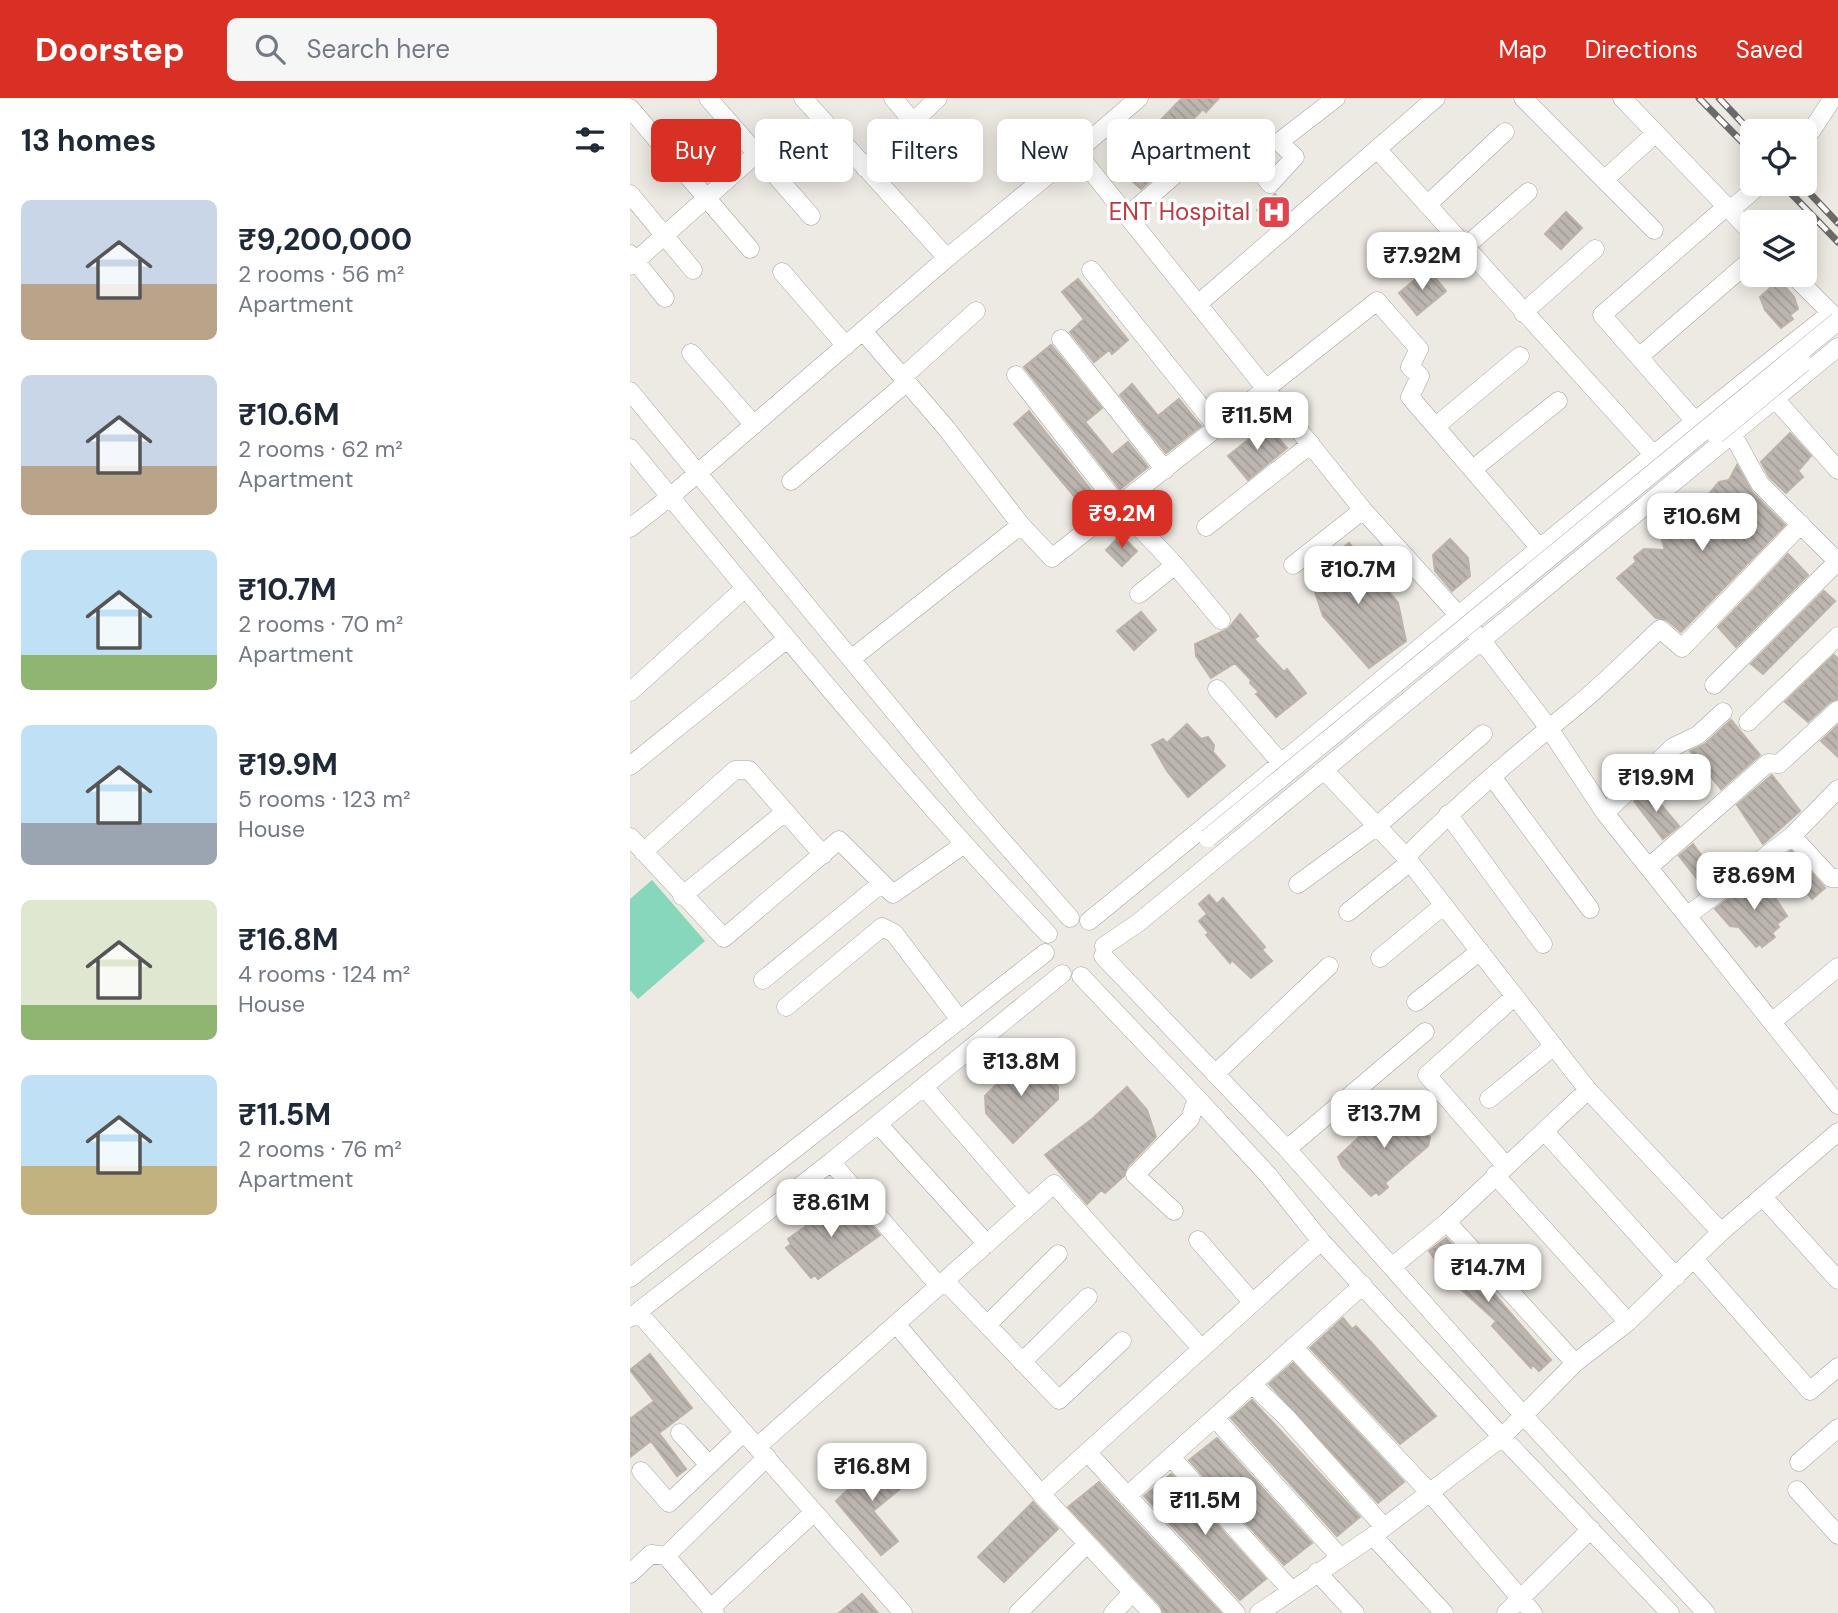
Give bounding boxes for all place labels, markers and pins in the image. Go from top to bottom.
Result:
hospital icon: ENT Hospital [1255,193,1293,231]
place label: ENT Hospital [1109,196,1250,227]
pin: ₹7.92M [1365,232,1479,292]
pin: ₹11.5M [1200,392,1314,452]
pin: ₹9.2M [1073,490,1171,550]
pin: ₹10.6M [1645,494,1759,553]
pin: ₹10.7M [1301,546,1415,606]
pin: ₹19.9M [1599,754,1713,814]
pin: ₹8.69M [1697,852,1811,912]
pin: ₹13.8M [964,1038,1078,1098]
pin: ₹13.7M [1327,1090,1441,1150]
pin: ₹8.61M [774,1180,888,1239]
pin: ₹14.7M [1431,1244,1545,1304]
pin: ₹16.8M [815,1444,929,1503]
pin: ₹11.5M [1148,1478,1262,1537]

